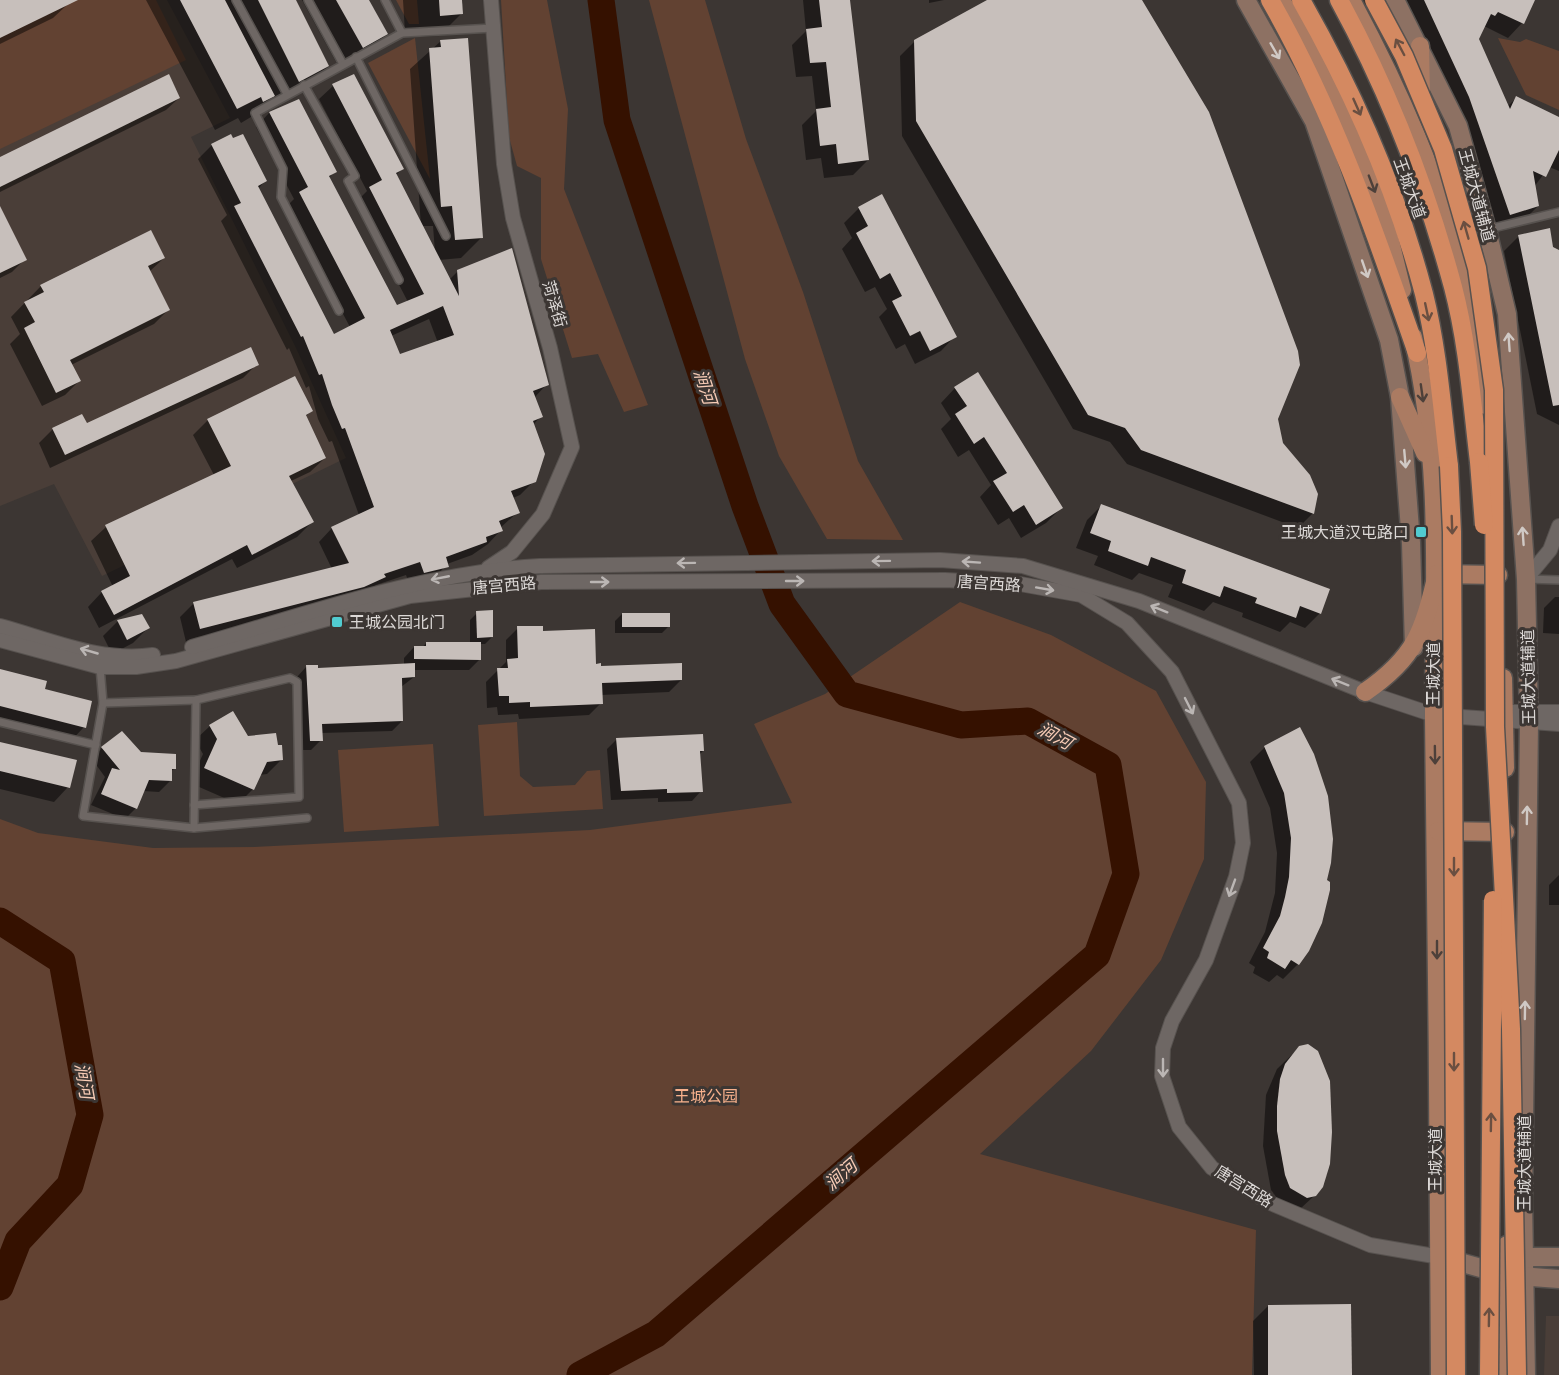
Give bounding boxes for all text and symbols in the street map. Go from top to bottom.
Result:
one-way arrow [1393,38,1405,56]
one-way arrow [1269,42,1281,59]
one-way arrow [1352,98,1364,116]
street label: 王城大道辅道 [1455,146,1499,244]
street label: 王城大道 [1390,155,1430,221]
one-way arrow [1367,174,1378,193]
one-way arrow [1460,221,1471,240]
one-way arrow [1360,259,1371,278]
street label: 菏泽街 [539,278,571,330]
one-way arrow [1422,302,1434,321]
one-way arrow [1503,332,1514,352]
water label: 涧河 [689,366,723,410]
one-way arrow [1417,383,1428,403]
one-way arrow [1399,448,1410,468]
one-way arrow [1446,514,1458,534]
place label: 王城大道汉屯路口 [1281,522,1409,542]
marker: 王城大道汉屯路口 [1414,525,1428,539]
one-way arrow [1517,527,1528,547]
one-way arrow [872,555,892,566]
one-way arrow [961,556,981,567]
one-way arrow [677,558,697,569]
street label: 唐宫西路 [956,571,1022,595]
street label: 唐宫西路 [471,572,537,598]
one-way arrow [431,573,451,584]
one-way arrow [784,575,804,587]
one-way arrow [589,576,609,588]
one-way arrow [1035,583,1055,594]
one-way arrow [1150,603,1168,614]
place label: 王城公园北门 [349,612,445,632]
marker: 王城公园北门 [330,615,344,629]
street label: 王城大道辅道 [1517,629,1539,725]
street label: 王城大道 [1423,642,1443,706]
one-way arrow [80,645,99,656]
one-way arrow [1331,676,1349,687]
one-way arrow [1184,697,1196,715]
water label: 涧河 [1034,717,1079,756]
one-way arrow [1429,745,1441,765]
one-way arrow [1522,806,1533,826]
one-way arrow [1448,856,1460,876]
one-way arrow [1225,878,1236,896]
one-way arrow [1432,940,1443,960]
one-way arrow [1519,1001,1531,1021]
one-way arrow [1448,1051,1460,1071]
one-way arrow [1157,1057,1169,1077]
water label: 涧河 [70,1061,99,1104]
park label: 王城公园 [674,1086,738,1106]
one-way arrow [1485,1112,1497,1132]
street label: 王城大道辅道 [1514,1115,1534,1211]
street label: 王城大道 [1425,1128,1445,1192]
water label: 涧河 [820,1152,864,1195]
street label: 唐宫西路 [1212,1161,1276,1211]
one-way arrow [1483,1307,1495,1327]

